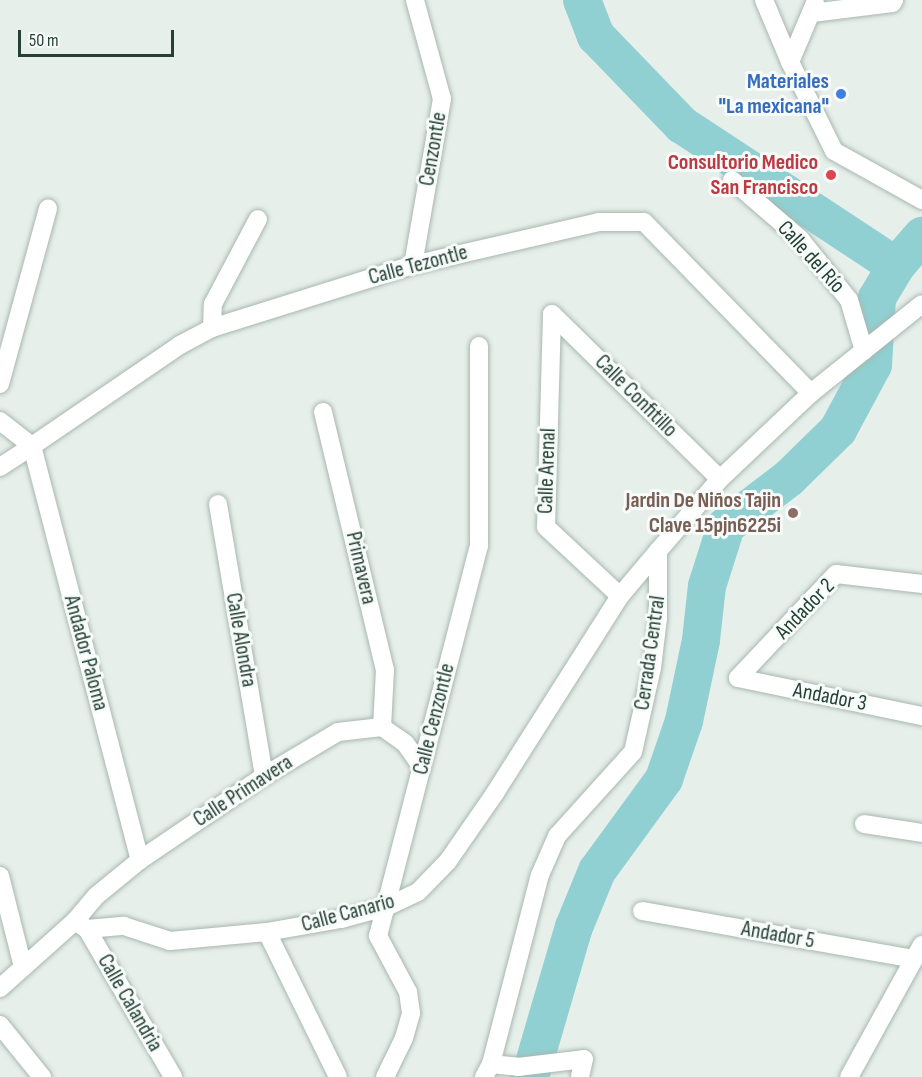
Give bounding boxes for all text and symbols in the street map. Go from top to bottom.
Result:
scale bar [21,18,177,56]
text: 50 m [29,30,59,51]
place label: Materiales "La mexicana" [718,68,829,119]
marker: Materiales "La mexicana" [834,87,848,101]
street label: Cenzontle [414,110,452,188]
place label: Consultorio Medico San Francisco [668,149,818,200]
marker: Consultorio Medico San Francisco [822,166,840,184]
street label: Calle del Río [772,215,850,299]
street label: Calle Tezontle [366,239,470,291]
street label: Calle Confitillo [589,349,683,443]
street label: Calle Arenal [532,428,562,514]
place label: Jardin De Niños Tajin Clave 15pjn6225i [626,487,781,538]
marker: Jardin De Niños Tajin Clave 15pjn6225i [786,506,800,520]
street label: Primavera [340,529,382,607]
street label: Andador 2 [770,573,840,645]
street label: Calle Alondra [220,591,262,689]
street label: Andador Paloma [58,592,114,714]
street label: Cerrada Central [629,594,671,712]
street label: Calle Cenzontle [407,661,461,777]
street label: Andador 3 [791,677,869,717]
street label: Calle Primavera [188,749,298,833]
street label: Calle Canario [298,888,398,938]
street label: Andador 5 [739,916,817,954]
street label: Calle Calandria [92,950,168,1056]

